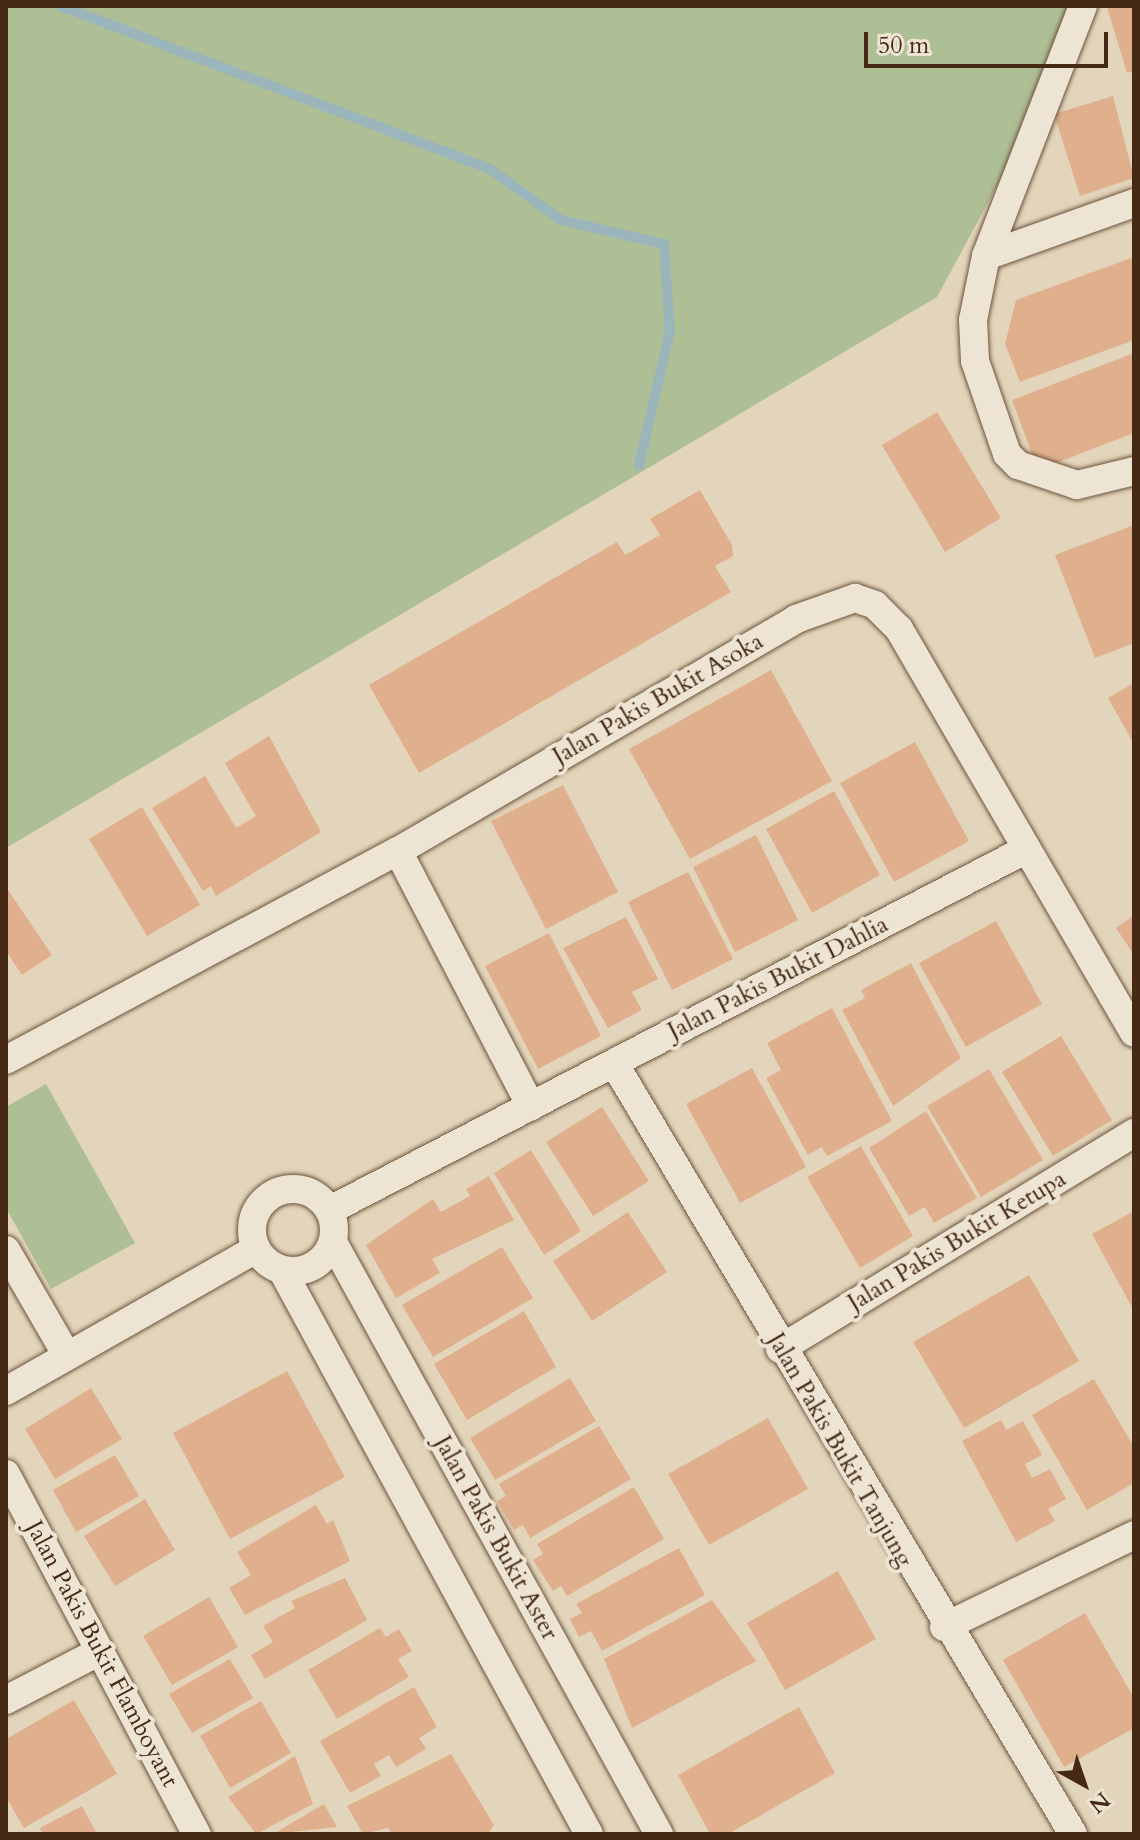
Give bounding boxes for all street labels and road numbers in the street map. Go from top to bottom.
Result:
street label: Jalan Pakis Bukit Asoka [548,627,768,771]
street label: Jalan Pakis Bukit Dahlia [663,910,893,1046]
street label: Jalan Pakis Bukit Ketupa [843,1164,1071,1318]
street label: Jalan Pakis Bukit Tanjung [761,1328,919,1572]
street label: Jalan Pakis Bukit Aster [428,1431,564,1645]
street label: Jalan Pakis Bukit Flamboyant [19,1516,185,1792]

